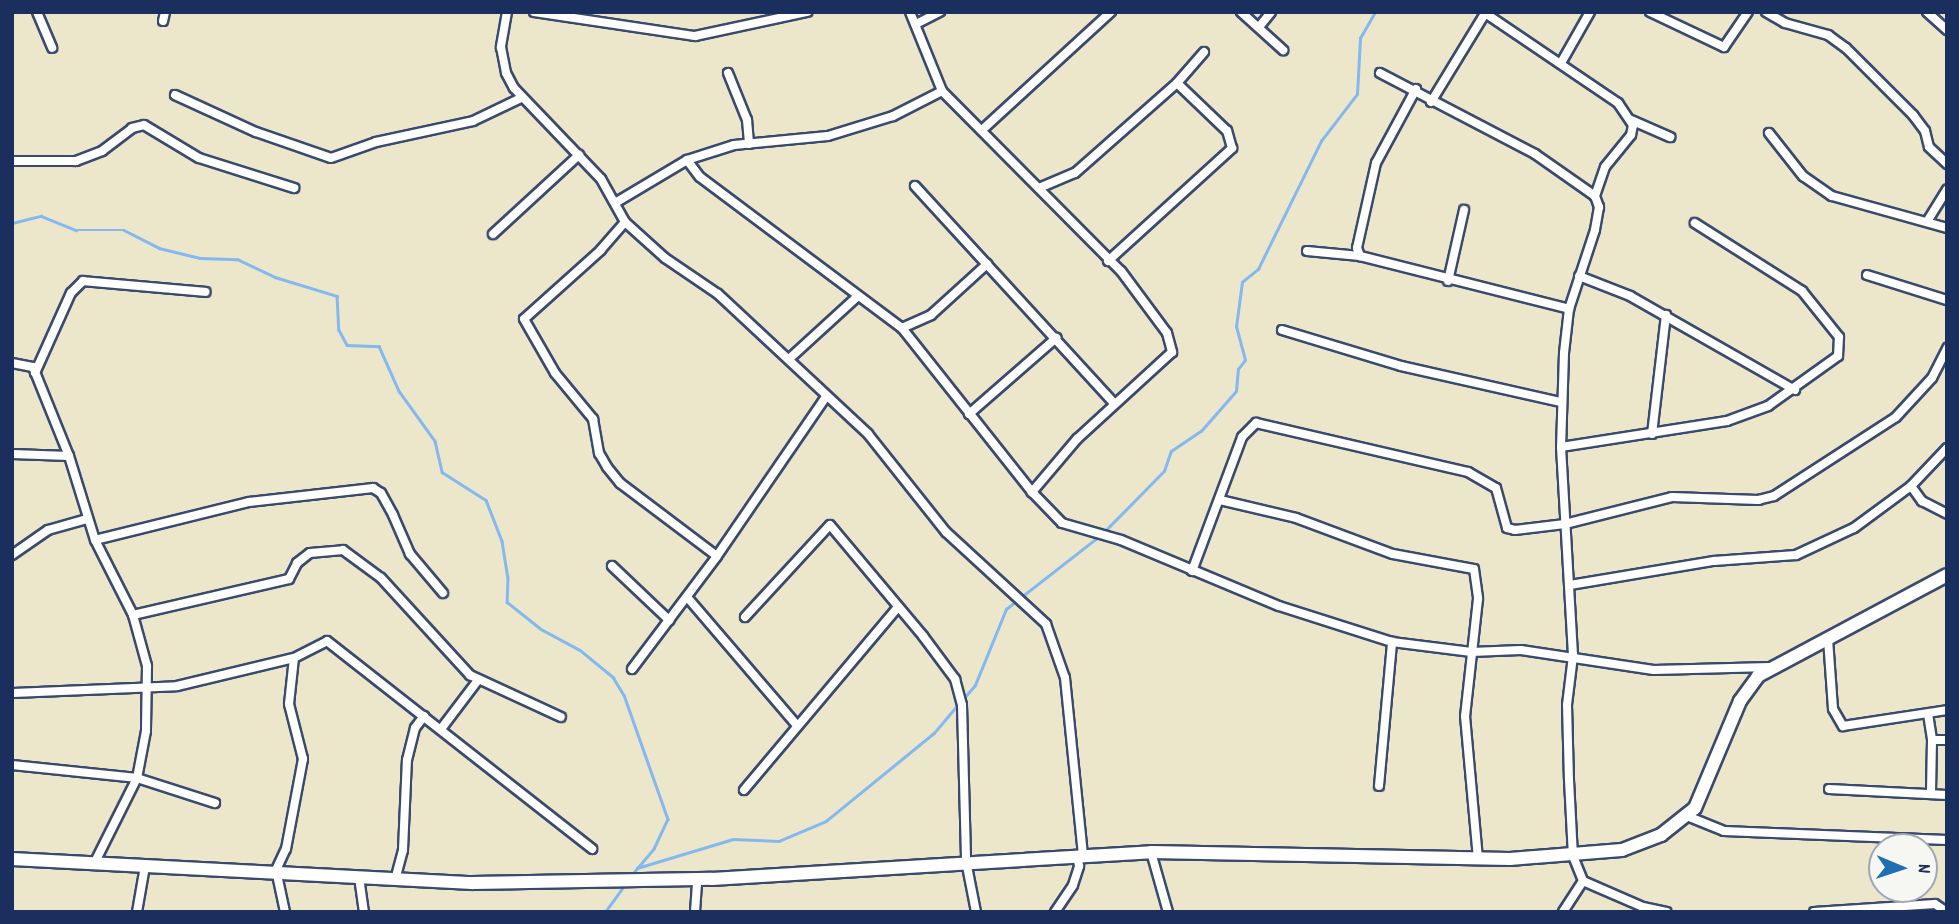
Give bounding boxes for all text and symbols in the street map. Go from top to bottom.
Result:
north arrow [1868,833,1938,903]
text: N [1909,864,1936,874]

